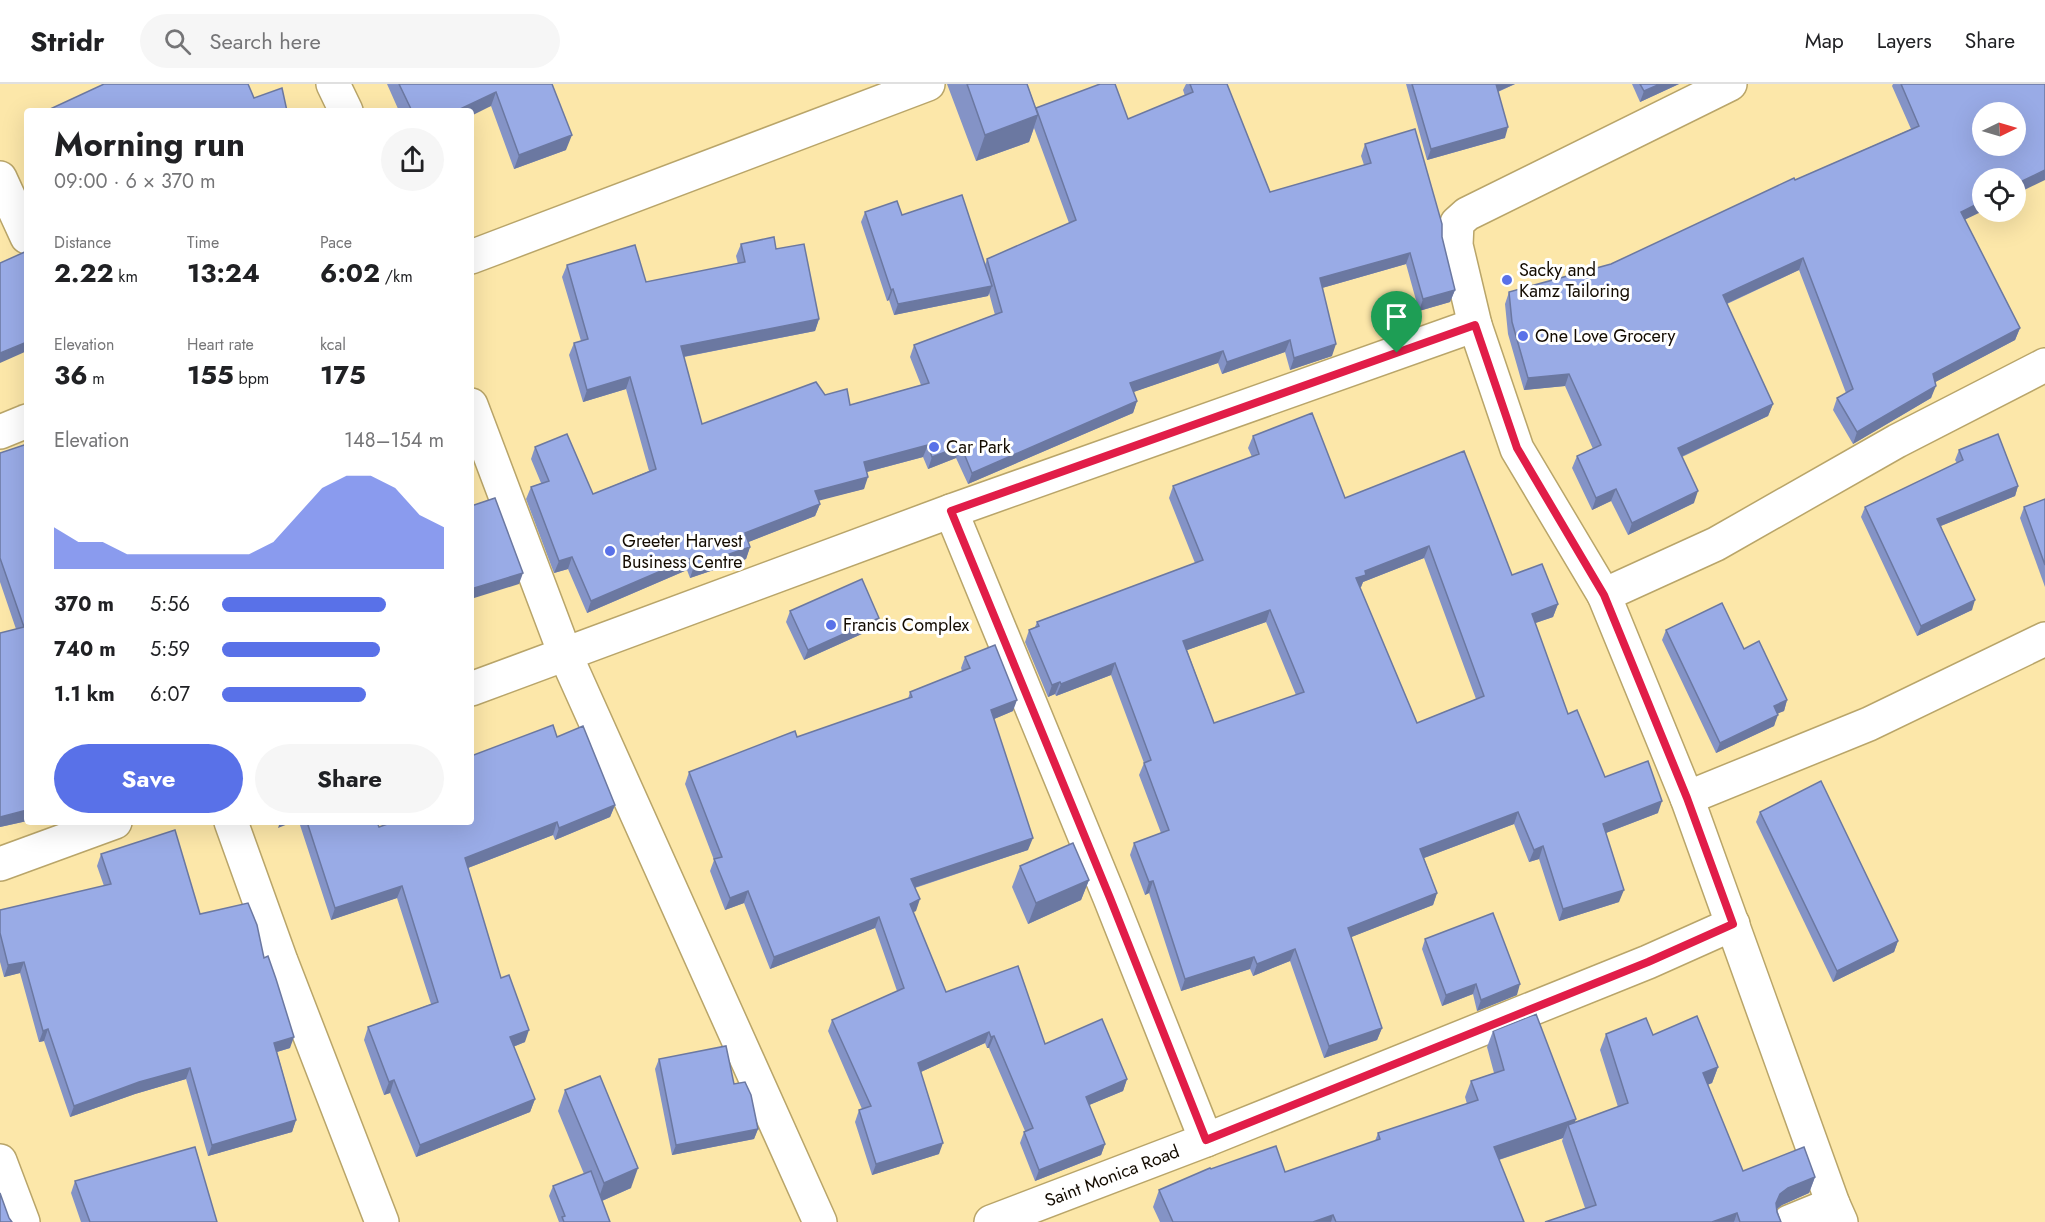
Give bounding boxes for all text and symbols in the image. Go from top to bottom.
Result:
search box [140,14,560,68]
text: Stridr [30,21,104,62]
icon: search [161,25,194,58]
text: Search here [209,25,321,57]
text: Map [1805,26,1844,56]
text: Layers [1877,26,1932,56]
text: Share [1965,26,2015,56]
north arrow [1972,102,2026,156]
map controls [1972,102,2026,222]
text: Morning run [54,121,245,168]
button: share [381,128,444,191]
text: 09:00 · 6 × 370 m [54,167,216,196]
button: locate [1972,168,2026,222]
text: Distance [54,231,111,254]
text: Time [187,231,219,254]
text: Pace [320,231,352,254]
text: 2.22 [54,254,114,292]
text: 13:24 [187,254,260,292]
text: 6:02 [320,254,380,292]
place label: Sacky and Kamz Tailoring [1519,257,1630,304]
text: km [114,265,138,288]
text: /km [380,265,413,288]
marker: Sacky and Kamz Tailoring [1500,273,1514,287]
pin [1371,291,1422,353]
icon: arrive [1380,300,1413,333]
place label: One Love Grocery [1535,323,1676,349]
marker: One Love Grocery [1516,329,1530,343]
text: Elevation [54,333,114,356]
text: Heart rate [187,333,254,356]
text: kcal [320,333,346,356]
text: 36 [54,356,88,394]
text: 155 [187,356,234,394]
text: 175 [320,356,366,394]
text: m [88,367,105,390]
text: bpm [234,367,269,390]
text: Elevation [54,426,129,455]
text: 148–154 m [344,426,444,455]
place label: Car Park [946,434,1011,460]
marker: Car Park [927,440,941,454]
place label: Greeter Harvest Business Centre [622,528,743,575]
marker: Greeter Harvest Business Centre [603,544,617,558]
text: 370 m [54,590,114,619]
text: 5:56 [150,590,190,619]
place label: Francis Complex [843,612,969,638]
marker: Francis Complex [824,618,838,632]
text: 740 m [54,635,116,664]
text: 5:59 [150,635,190,664]
text: 1.1 km [54,680,115,709]
text: 6:07 [150,680,190,709]
button: Save [54,744,243,813]
button: Share [255,744,444,813]
street label: Saint Monica Road [1041,1138,1183,1214]

